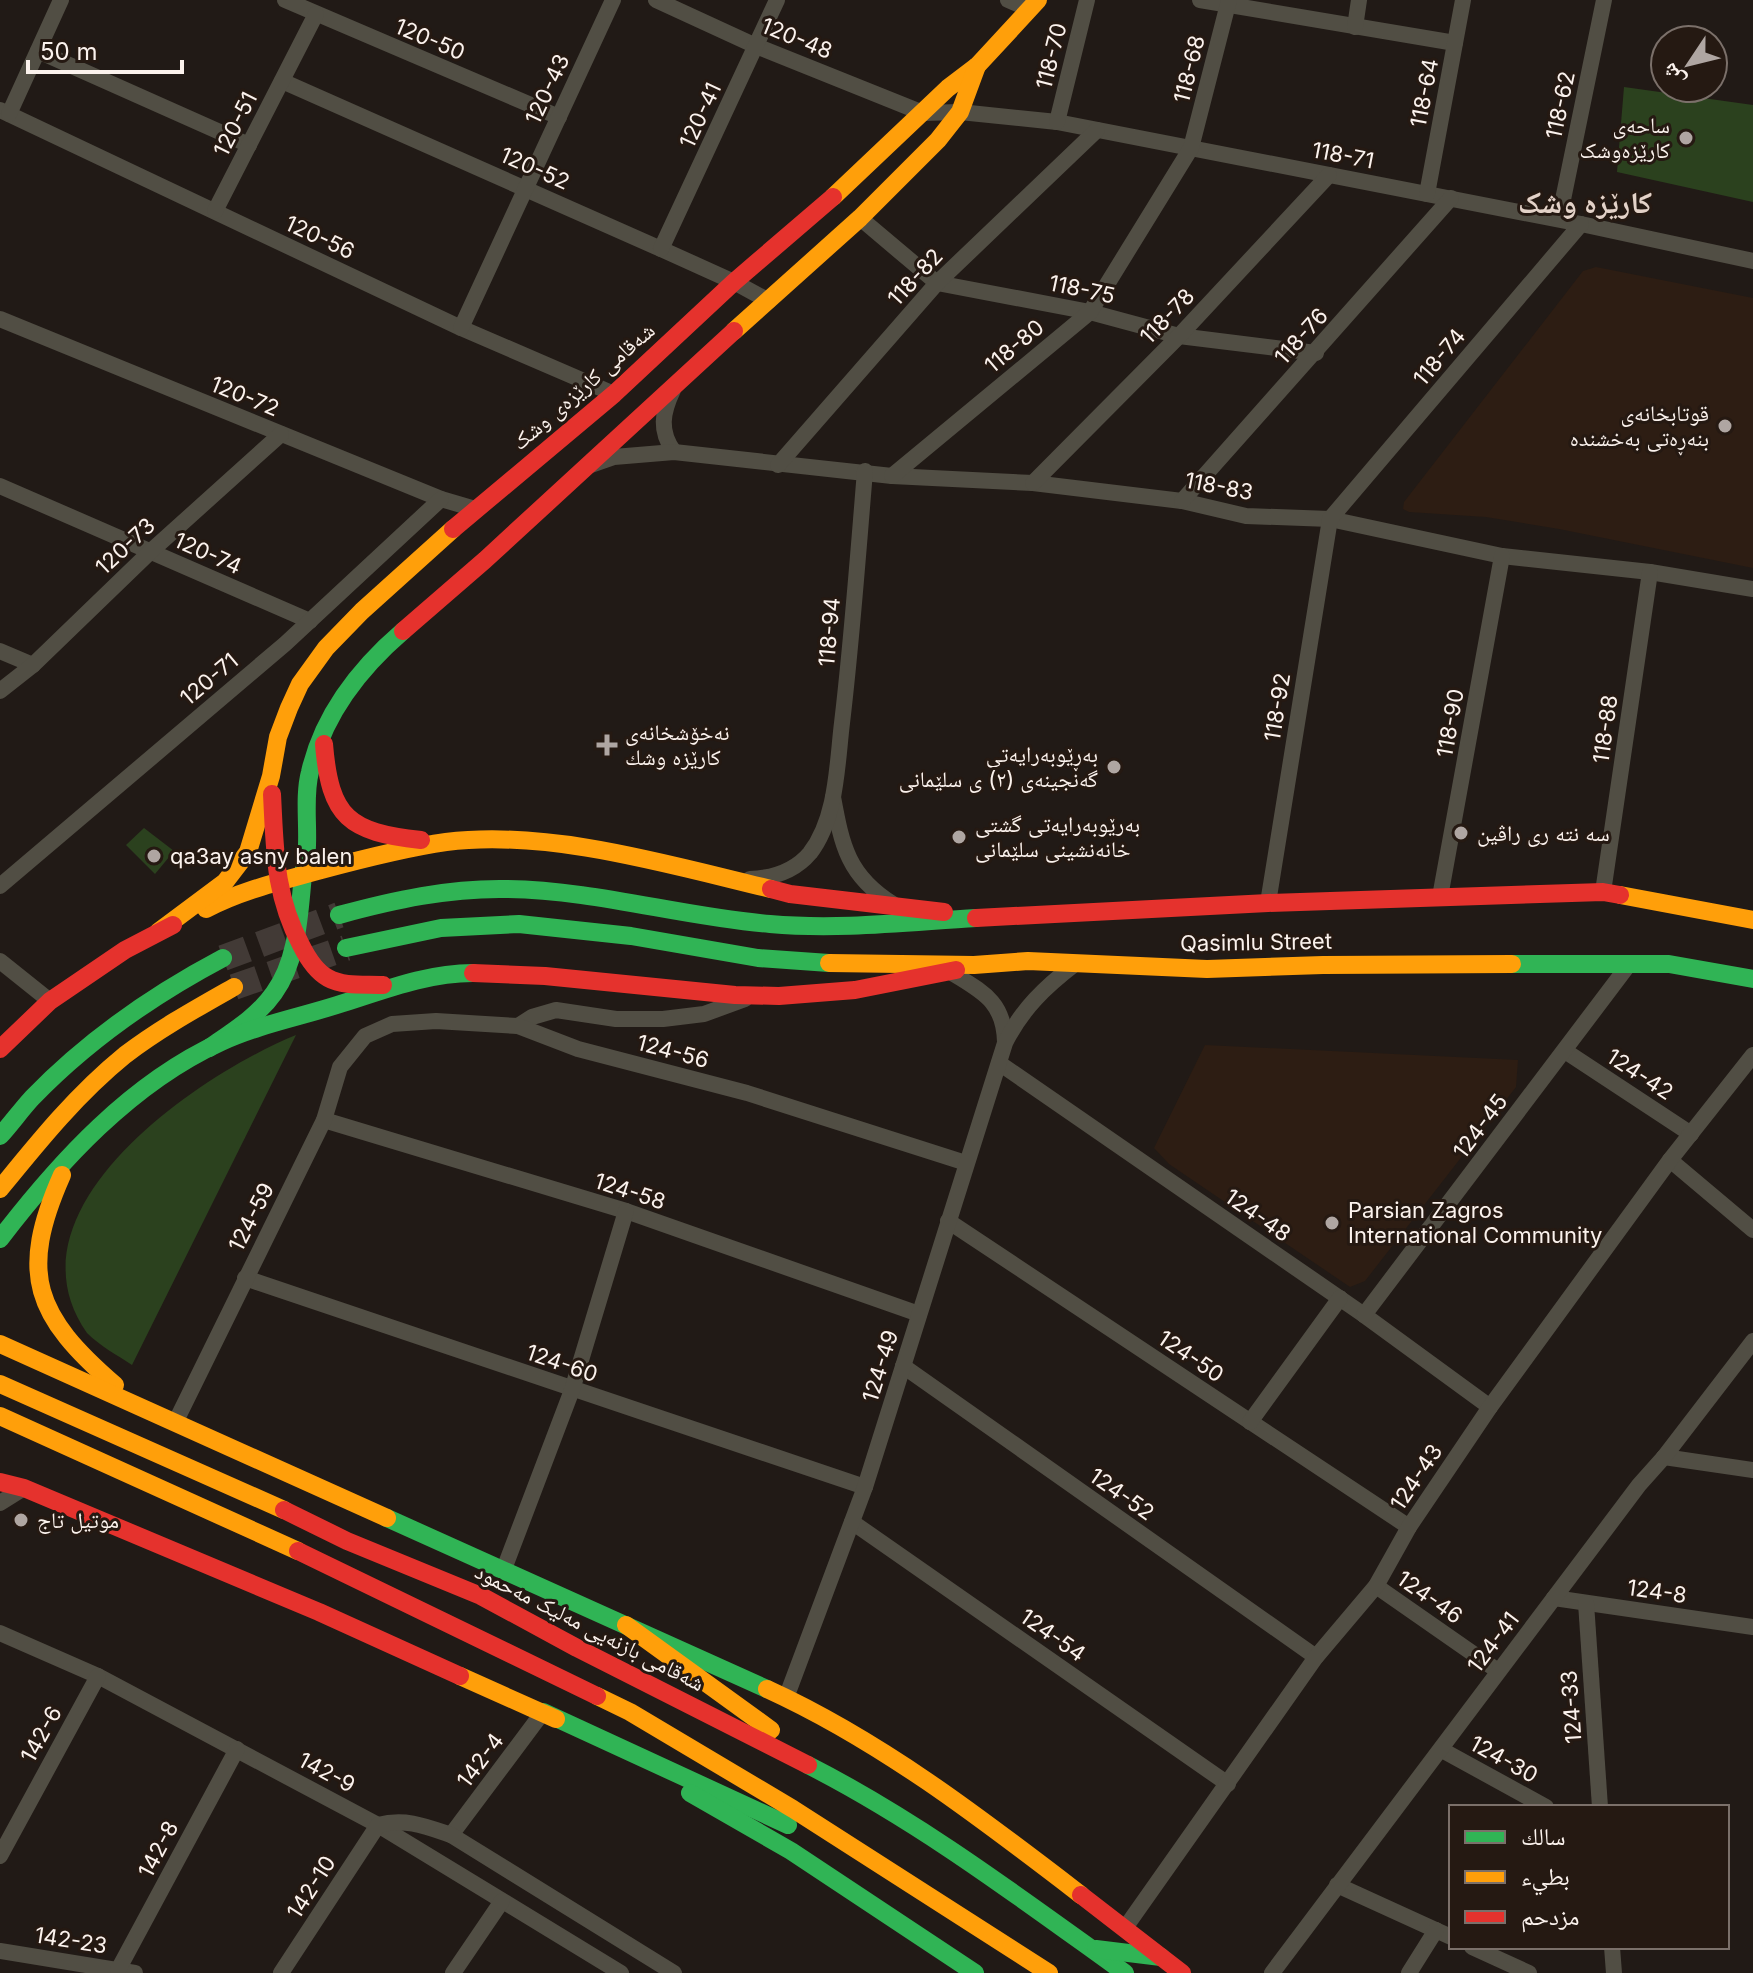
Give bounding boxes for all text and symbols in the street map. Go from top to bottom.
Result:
street label: 120-48 [758,12,836,64]
street label: 120-50 [391,13,469,65]
street label: 118-70 [1030,20,1072,92]
scale bar [28,24,182,74]
north arrow [1649,24,1729,104]
street label: 118-68 [1168,32,1210,106]
text: 50 m [40,37,98,66]
street label: 120-43 [520,50,574,128]
street label: 118-64 [1405,56,1443,130]
text: ش [1655,58,1691,92]
street label: 118-62 [1540,69,1580,141]
street label: 120-41 [674,78,726,152]
street label: 120-51 [208,87,262,161]
place label: ساحه‌ی کارێزه‌وشک [1580,112,1670,163]
marker: ساحه‌ی کارێزه‌وشک [1677,129,1695,147]
street label: 118-71 [1310,136,1376,174]
street label: 120-52 [496,141,574,195]
district label: کارێزە وشک [1518,184,1652,220]
street label: 120-56 [281,210,359,264]
street label: 118-82 [882,243,948,311]
street label: 118-75 [1047,269,1117,309]
street label: 118-78 [1134,283,1200,349]
street label: 118-76 [1269,302,1333,370]
street label: 118-80 [979,314,1049,378]
street label: شەقامی کارێزەی وشک [506,317,660,456]
street label: 118-74 [1408,323,1470,391]
street label: 120-72 [207,371,283,421]
place label: قوتابخانەی بنەڕەتی بەخشندە [1570,400,1709,456]
marker: قوتابخانەی بنەڕەتی بەخشندە [1716,417,1734,435]
street label: 118-83 [1183,467,1255,505]
street label: 120-73 [90,512,160,580]
street label: 120-74 [170,527,246,579]
street label: 118-94 [813,596,845,668]
street label: 120-71 [175,647,243,711]
street label: 118-92 [1259,671,1295,743]
street label: 118-90 [1431,687,1469,759]
street label: 118-88 [1587,693,1623,765]
place label: نەخۆشخانەی کارێزە وشك [625,719,730,770]
marker: نەخۆشخانەی کارێزە وشك [596,734,618,756]
place label: بەڕێوبەرایەتی گەنجینەی (۲) ی سلێمانی [899,741,1098,793]
marker: بەڕێوبەرایەتی گەنجینەی (۲) ی سلێمانی [1105,758,1123,776]
place label: بەرێوبەرایەتی گشتی خانەنشینی سلێمانی [975,811,1140,863]
place label: سه نته رى راڤين [1477,820,1610,847]
marker: سه نته رى راڤين [1452,824,1470,842]
marker: بەرێوبەرایەتی گشتی خانەنشینی سلێمانی [950,828,968,846]
place label: qa3ay asny balen [170,843,352,869]
marker: qa3ay asny balen [145,847,163,865]
street label: Qasimlu Street [1180,928,1332,956]
street label: 124-56 [634,1029,712,1073]
street label: 124-42 [1602,1043,1678,1105]
street label: 124-45 [1447,1089,1513,1163]
street label: 124-58 [591,1167,669,1215]
street label: 124-59 [223,1178,279,1256]
street label: 124-48 [1220,1183,1296,1247]
place label: Parsian Zagros International Community [1348,1197,1602,1248]
marker: Parsian Zagros International Community [1323,1214,1341,1232]
street label: 124-50 [1153,1325,1229,1387]
street label: 124-49 [857,1327,903,1405]
street label: 124-60 [523,1339,601,1387]
street label: 124-43 [1384,1439,1448,1515]
street label: 124-52 [1085,1462,1159,1526]
place label: موتيل تاج [37,1507,119,1534]
marker: موتيل تاج [12,1511,30,1529]
street label: شەقامی بازنەیی مەلیک مەحمود [471,1558,709,1697]
street label: 124-46 [1392,1565,1468,1629]
street label: 124-8 [1625,1574,1689,1608]
street label: 124-54 [1015,1603,1091,1667]
street label: 124-41 [1462,1607,1524,1677]
street label: 124-33 [1555,1670,1587,1744]
street label: 142-6 [15,1701,67,1767]
street label: 142-4 [451,1728,509,1792]
street label: 124-30 [1466,1730,1542,1788]
street label: 142-9 [294,1746,360,1798]
legend [1449,1805,1729,1949]
street label: 142-8 [132,1816,184,1882]
text: سالك [1521,1822,1566,1851]
street label: 142-10 [281,1851,341,1923]
text: بطيء [1521,1862,1570,1896]
text: مزدحم [1521,1902,1580,1933]
street label: 142-23 [33,1921,109,1959]

